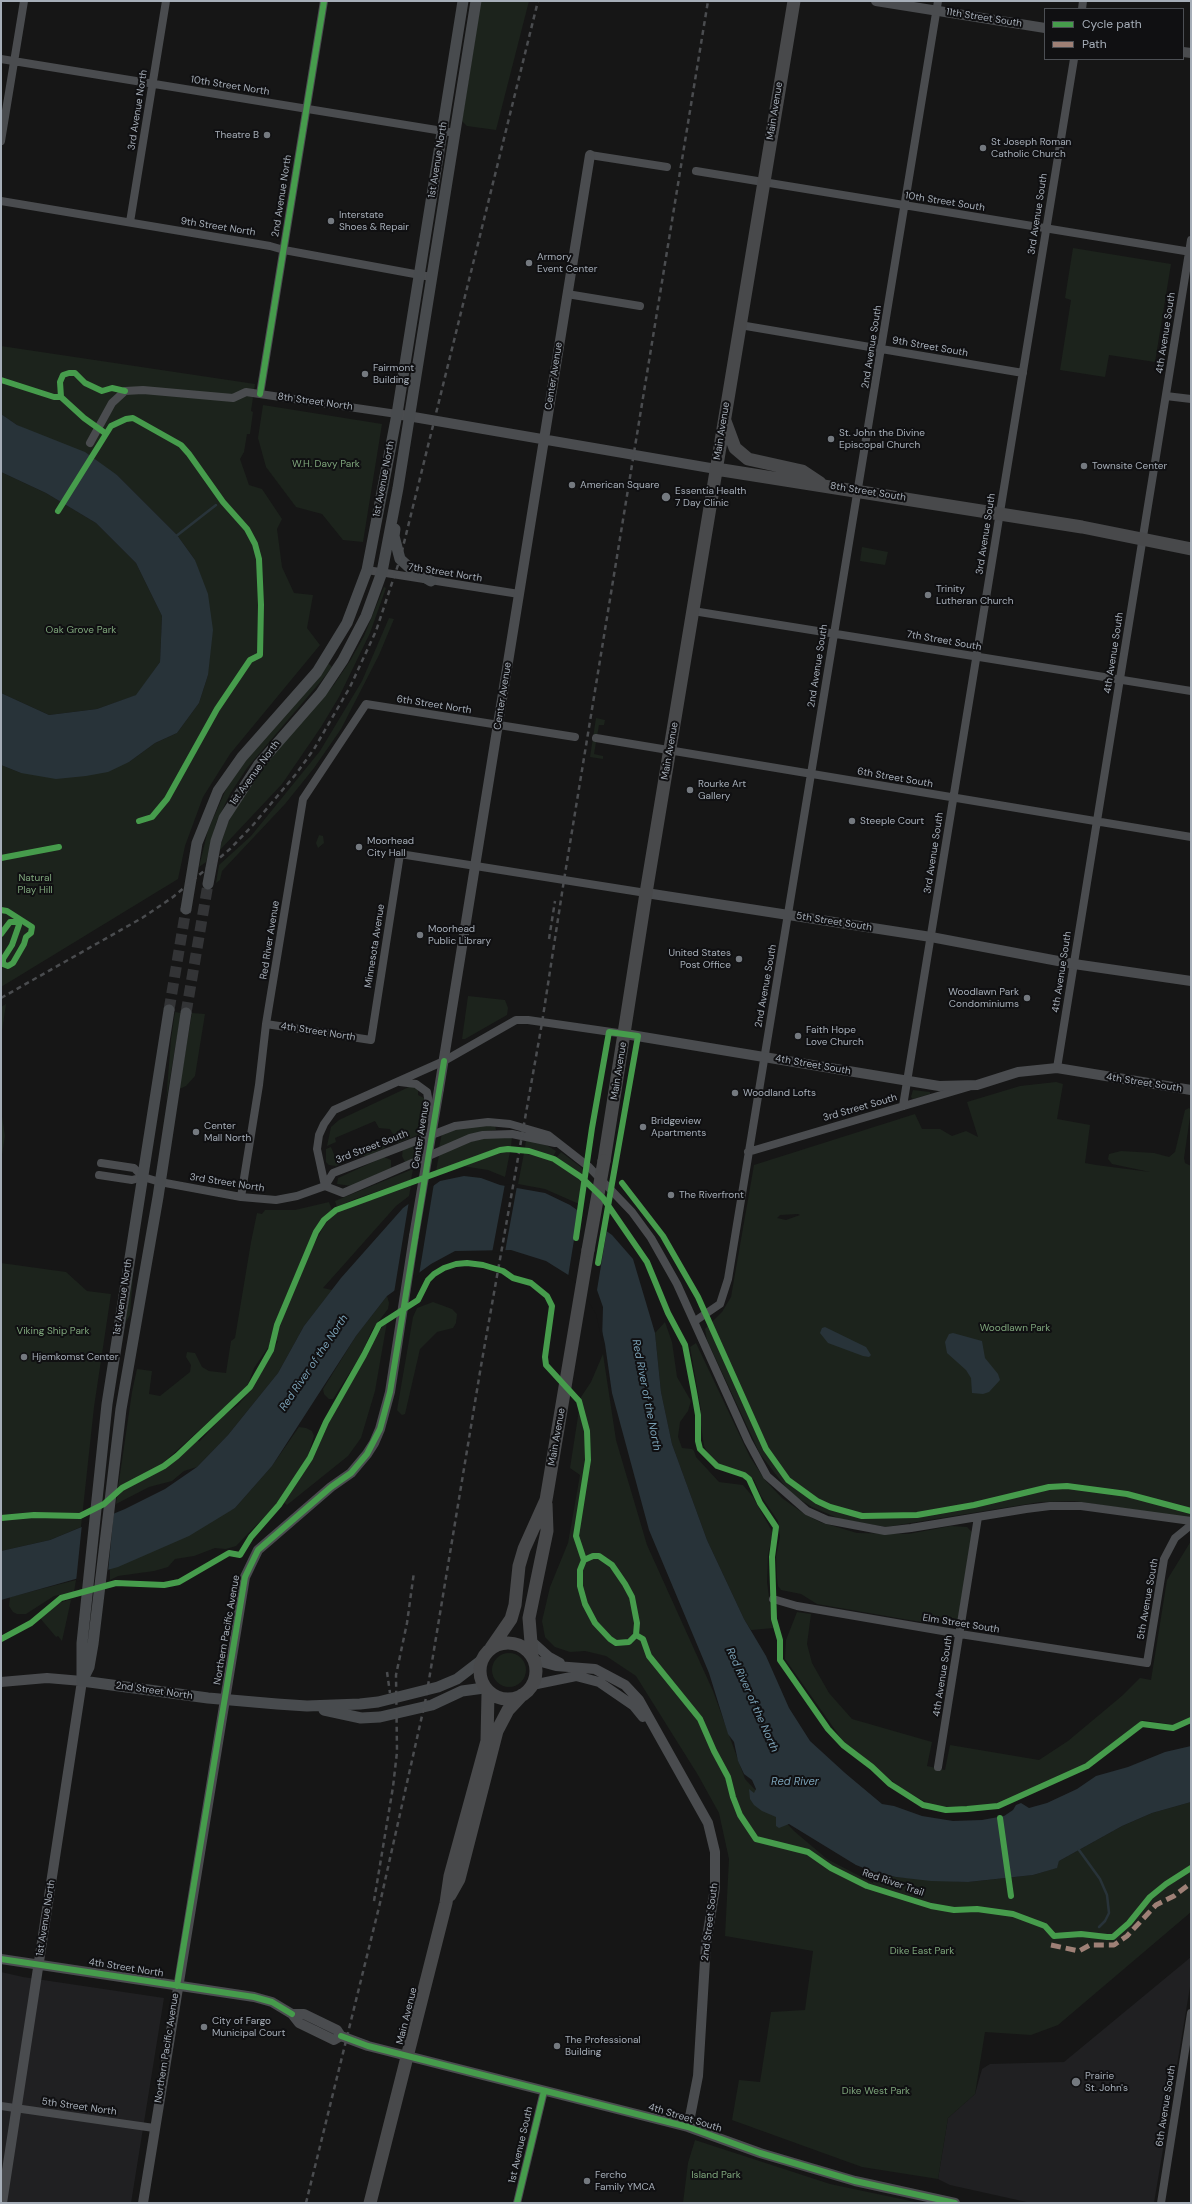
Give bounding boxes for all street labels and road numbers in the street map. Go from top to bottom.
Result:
street label: 11th Street South [945,6,1023,30]
street label: 3rd Avenue North [126,69,150,151]
street label: 10th Street North [190,74,270,98]
street label: Main Avenue [764,81,786,141]
street label: 1st Avenue North [426,121,450,199]
street label: 2nd Avenue North [270,154,294,238]
street label: 3rd Avenue South [1026,173,1050,255]
street label: 10th Street South [904,190,986,214]
street label: 9th Street North [180,215,256,239]
street label: 4th Avenue South [1154,291,1178,375]
street label: 2nd Avenue South [859,304,885,390]
street label: 9th Street South [891,334,969,360]
street label: Center Avenue [543,341,565,411]
street label: 8th Street North [277,391,353,413]
street label: Main Avenue [711,401,733,461]
street label: 1st Avenue North [371,440,397,518]
street label: 8th Street South [829,480,907,504]
street label: 3rd Avenue South [974,493,998,575]
street label: 7th Street North [407,561,483,585]
street label: 4th Avenue South [1102,611,1126,695]
street label: 2nd Avenue South [805,623,831,709]
street label: 7th Street South [906,629,982,653]
street label: Center Avenue [492,661,514,731]
street label: 6th Street North [396,693,472,717]
street label: Main Avenue [659,721,681,781]
street label: 1st Avenue North [227,738,283,808]
street label: 6th Street South [856,765,934,791]
street label: 3rd Avenue South [922,812,946,894]
street label: Red River Avenue [258,900,282,980]
street label: Minnesota Avenue [362,903,388,989]
street label: 5th Street South [795,910,873,934]
street label: 4th Avenue South [1050,930,1074,1014]
street label: 2nd Avenue South [753,943,779,1029]
street label: 4th Street North [280,1020,356,1044]
street label: Main Avenue [608,1041,630,1101]
street label: 4th Street South [774,1052,852,1078]
street label: 4th Street South [1105,1071,1183,1095]
street label: 3rd Street South [822,1092,898,1124]
street label: Center Avenue [410,1100,432,1170]
street label: 3rd Street South [334,1128,410,1166]
street label: 3rd Street North [189,1171,265,1195]
street label: 1st Avenue North [111,1258,135,1336]
street label: Main Avenue [546,1407,568,1467]
street label: 5th Avenue South [1135,1557,1161,1641]
street label: Northern Pacific Avenue [211,1574,243,1686]
street label: Elm Street South [922,1612,1000,1636]
street label: 4th Avenue South [931,1634,955,1718]
street label: 2nd Street North [115,1680,193,1702]
street label: Red River Trail [861,1867,925,1899]
street label: 1st Avenue North [34,1879,58,1957]
street label: 2nd Street South [699,1882,721,1962]
street label: 4th Street North [88,1956,164,1980]
street label: Main Avenue [394,1986,420,2046]
street label: Northern Pacific Avenue [152,1992,182,2104]
street label: 6th Avenue South [1154,2064,1178,2148]
street label: 5th Street North [41,2096,117,2118]
street label: 4th Street South [647,2101,723,2135]
street label: 1st Avenue South [506,2106,536,2184]

